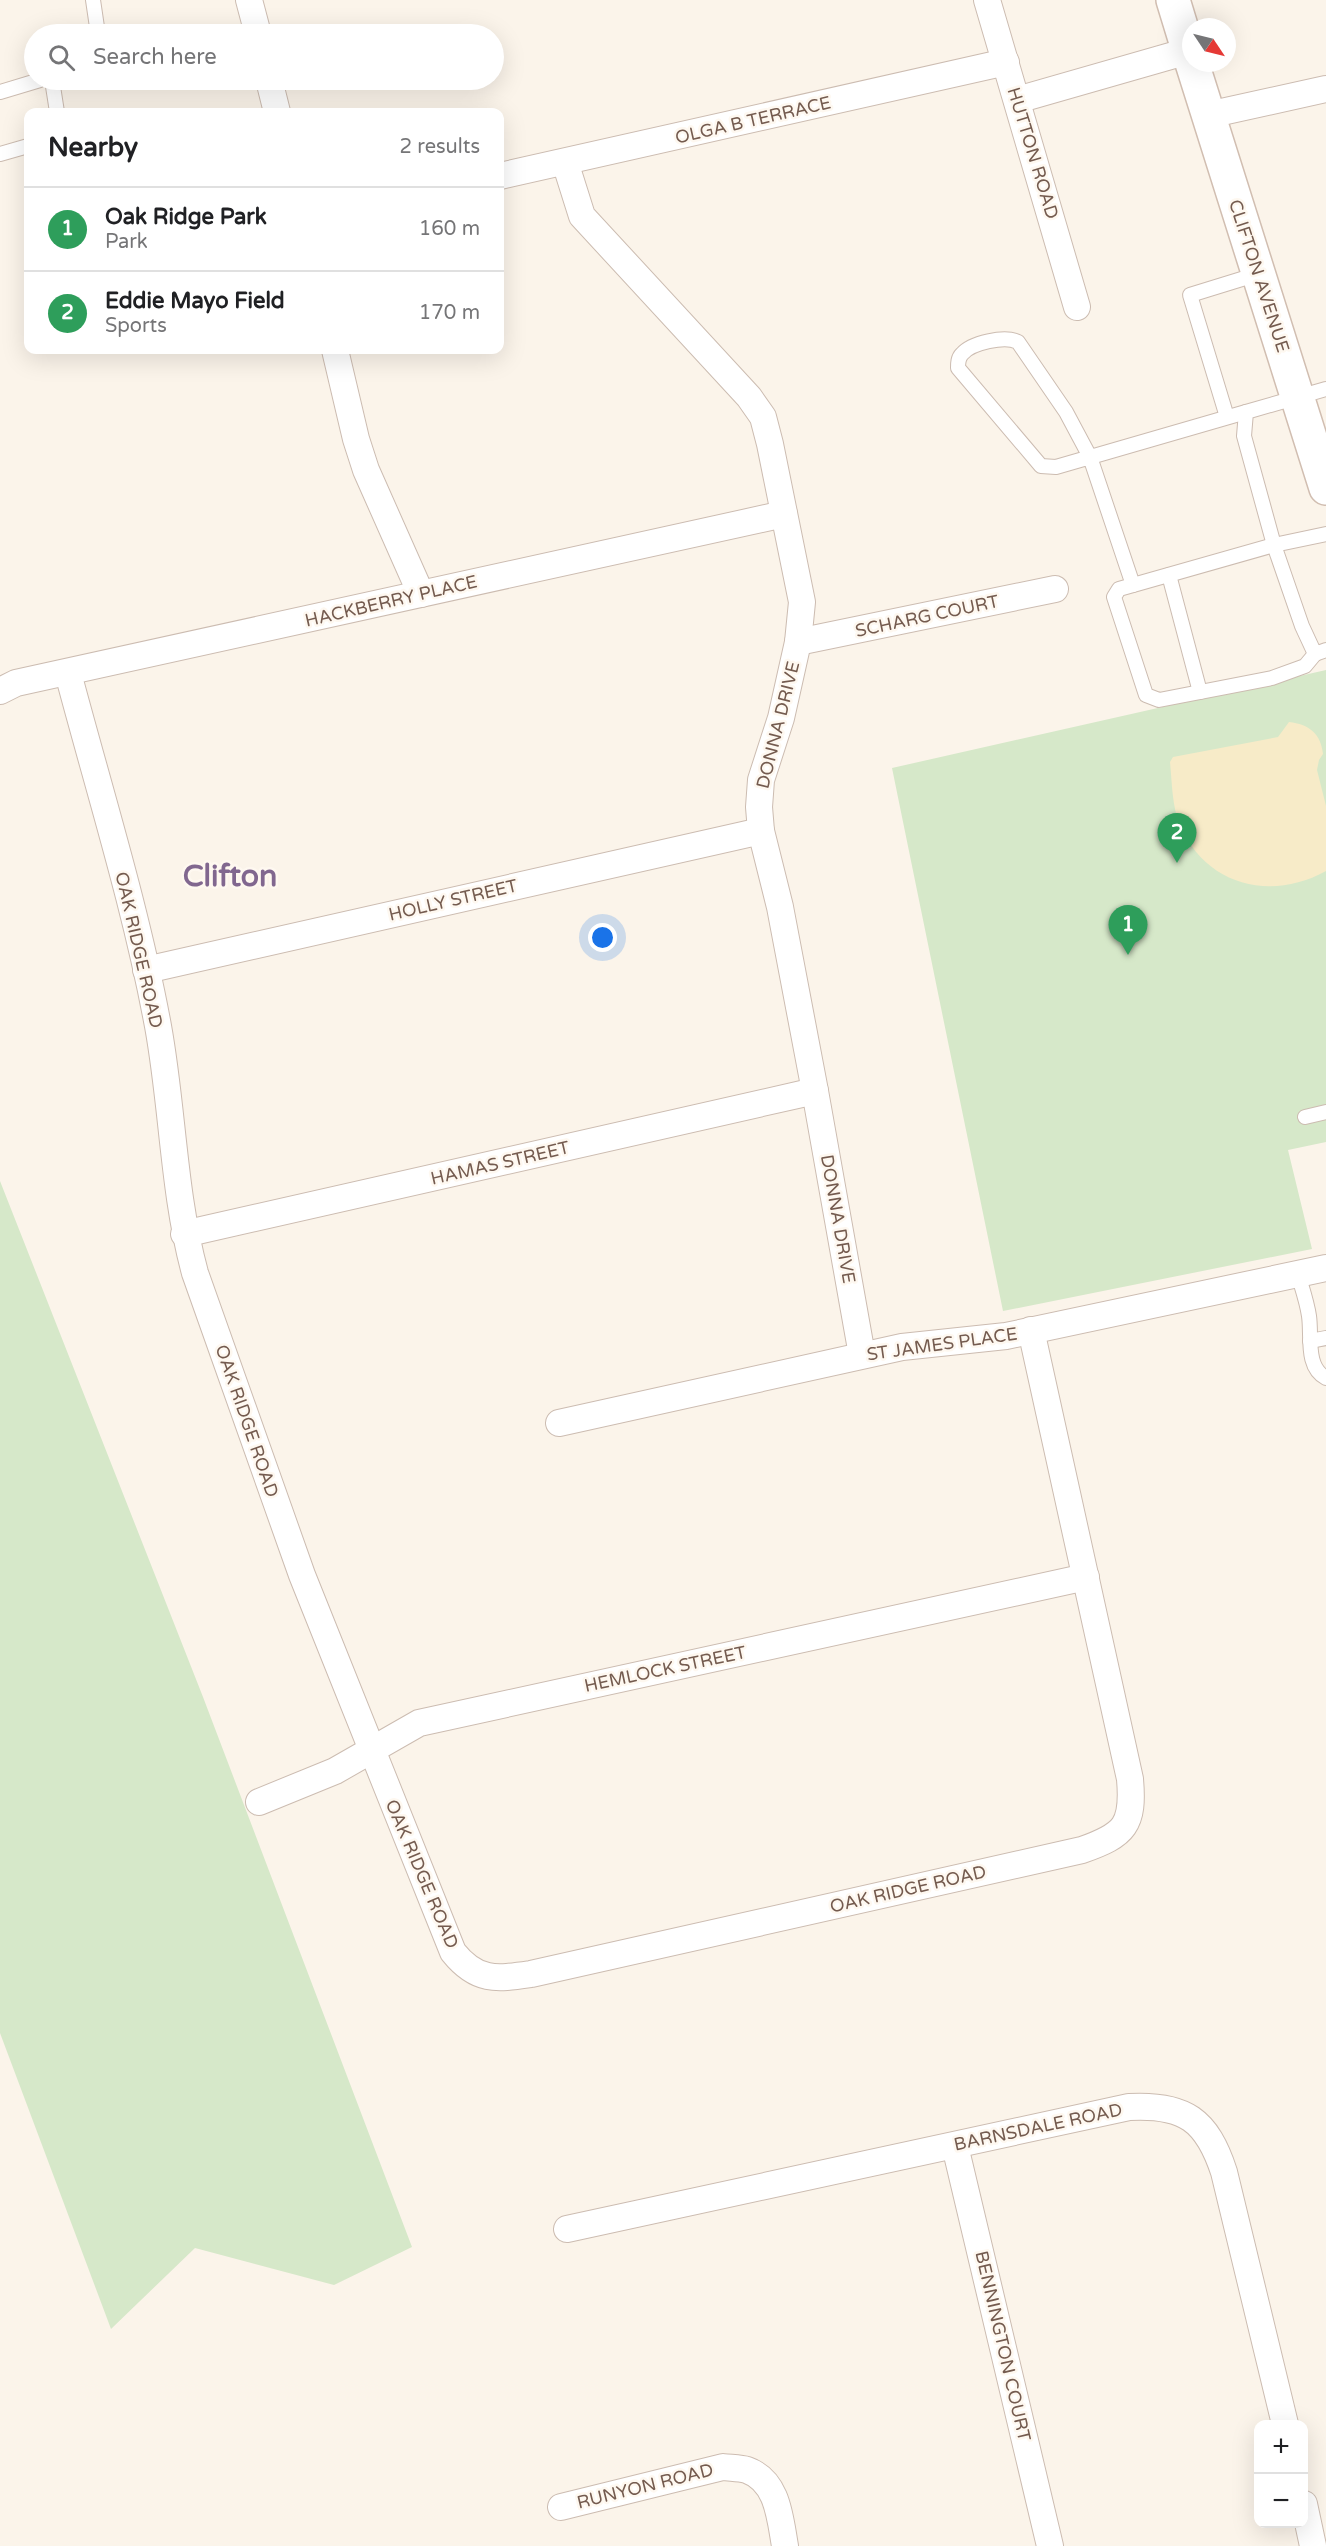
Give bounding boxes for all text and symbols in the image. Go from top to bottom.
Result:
north arrow [1182,18,1236,72]
search box [24,24,504,90]
icon: search [45,41,78,74]
text: Search here [93,44,217,70]
street label: HUTTON ROAD [1003,84,1063,222]
street label: OLGA B TERRACE [673,91,833,149]
text: Nearby [48,132,138,163]
text: 2 results [400,135,480,159]
street label: CLIFTON AVENUE [1224,197,1294,355]
text: Oak Ridge Park [105,204,267,230]
text: 1 [61,217,74,241]
text: 160 m [419,217,480,241]
text: Park [105,230,148,254]
text: Eddie Mayo Field [105,288,285,314]
text: 2 [61,301,74,325]
text: 170 m [419,301,480,325]
text: Sports [105,314,167,338]
street label: HACKBERRY PLACE [303,570,479,632]
street label: SCHARG COURT [853,590,1001,642]
street label: DONNA DRIVE [752,659,804,791]
pin: 2 [1158,814,1196,863]
district label: Clifton [183,858,277,895]
street label: OAK RIDGE ROAD [110,870,168,1030]
street label: HOLLY STREET [386,874,520,926]
pin: 1 [1108,906,1148,955]
your location [588,923,617,952]
street label: HAMAS STREET [428,1136,572,1190]
street label: DONNA DRIVE [816,1153,860,1285]
street label: ST JAMES PLACE [865,1323,1019,1365]
street label: OAK RIDGE ROAD [211,1342,283,1500]
street label: HEMLOCK STREET [582,1641,748,1697]
street label: OAK RIDGE ROAD [381,1796,463,1952]
street label: OAK RIDGE ROAD [828,1860,988,1918]
street label: BARNSDALE ROAD [952,2098,1124,2156]
street label: BENNINGTON COURT [970,2249,1036,2443]
map controls [1254,2420,1308,2528]
button: + [1254,2420,1308,2474]
street label: RUNYON ROAD [575,2458,715,2514]
button: − [1254,2474,1308,2528]

